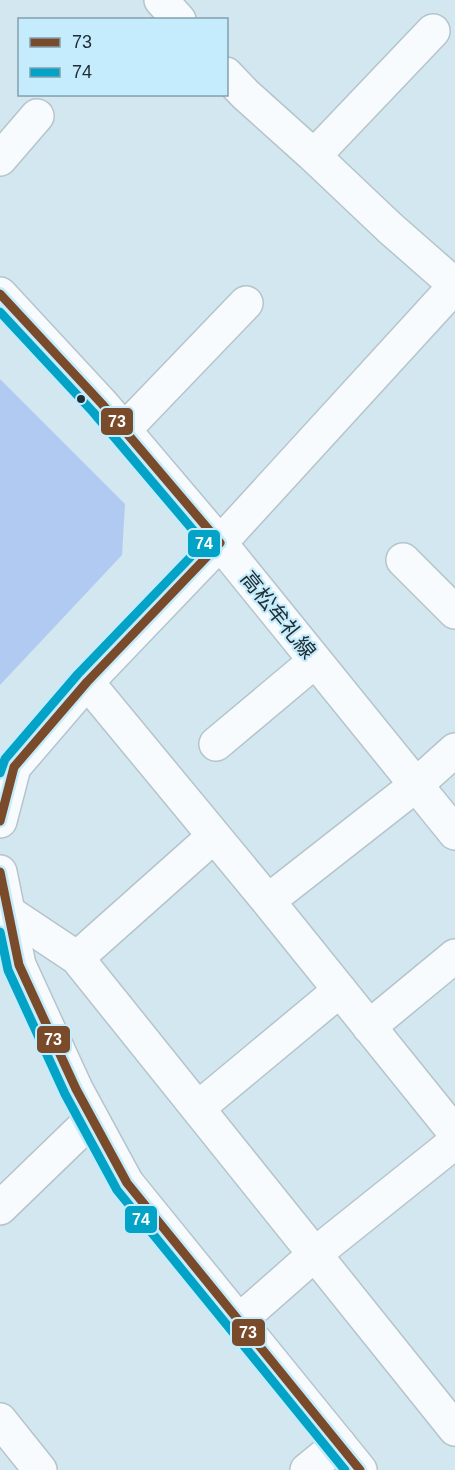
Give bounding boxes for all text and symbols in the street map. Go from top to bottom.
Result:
legend [18,18,228,96]
text: 73 [72,32,92,52]
text: 74 [72,62,92,82]
unlabelled marker [75,393,87,405]
line badge: 73 [100,407,134,436]
text: 73 [108,413,126,430]
line badge: 74 [187,529,221,558]
text: 74 [195,535,213,552]
street label: 高松牟礼線 [236,567,320,663]
line badge: 73 [36,1025,71,1054]
text: 73 [44,1031,62,1048]
line badge: 74 [124,1205,158,1234]
text: 74 [132,1211,150,1228]
line badge: 73 [231,1318,266,1347]
text: 73 [239,1324,257,1341]

